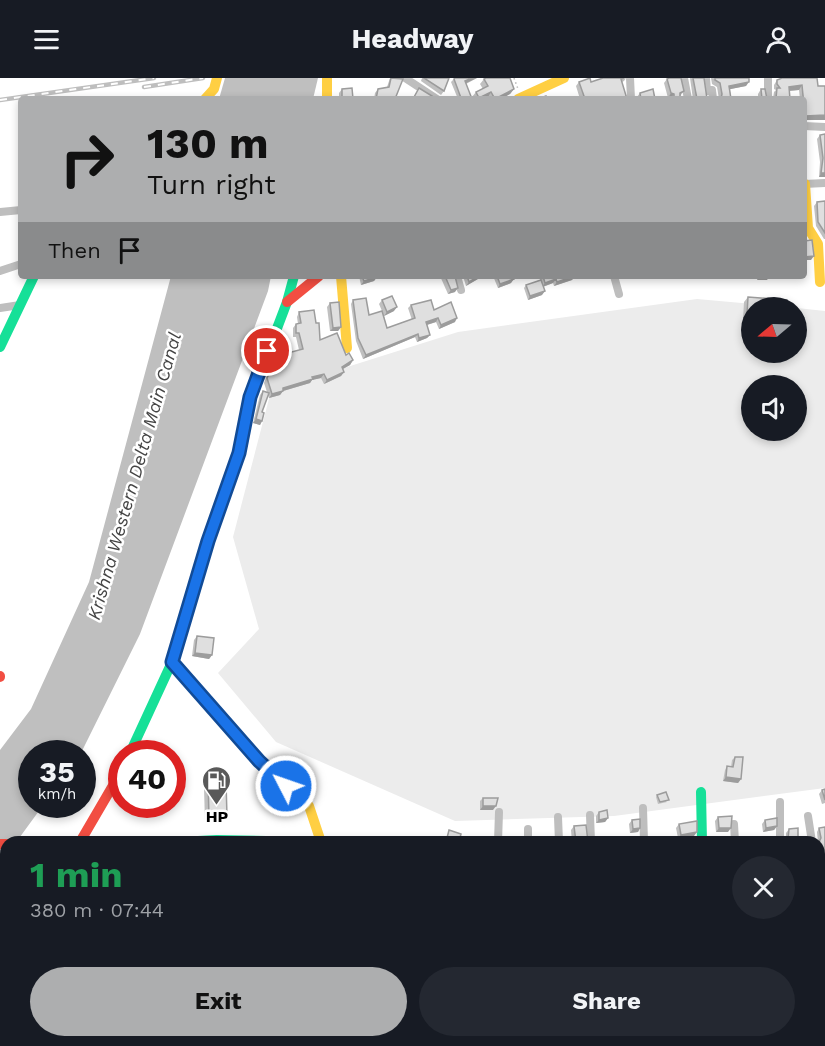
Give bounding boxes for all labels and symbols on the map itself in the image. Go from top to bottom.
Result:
north arrow [741,297,807,363]
pin [241,325,292,376]
water label: Krishna Western Delta Main Canal [83,330,185,622]
speed limit sign: 40 [108,740,186,818]
position arrow [254,754,318,818]
fuel station icon: HP [201,764,233,806]
place label: HP [206,807,229,826]

